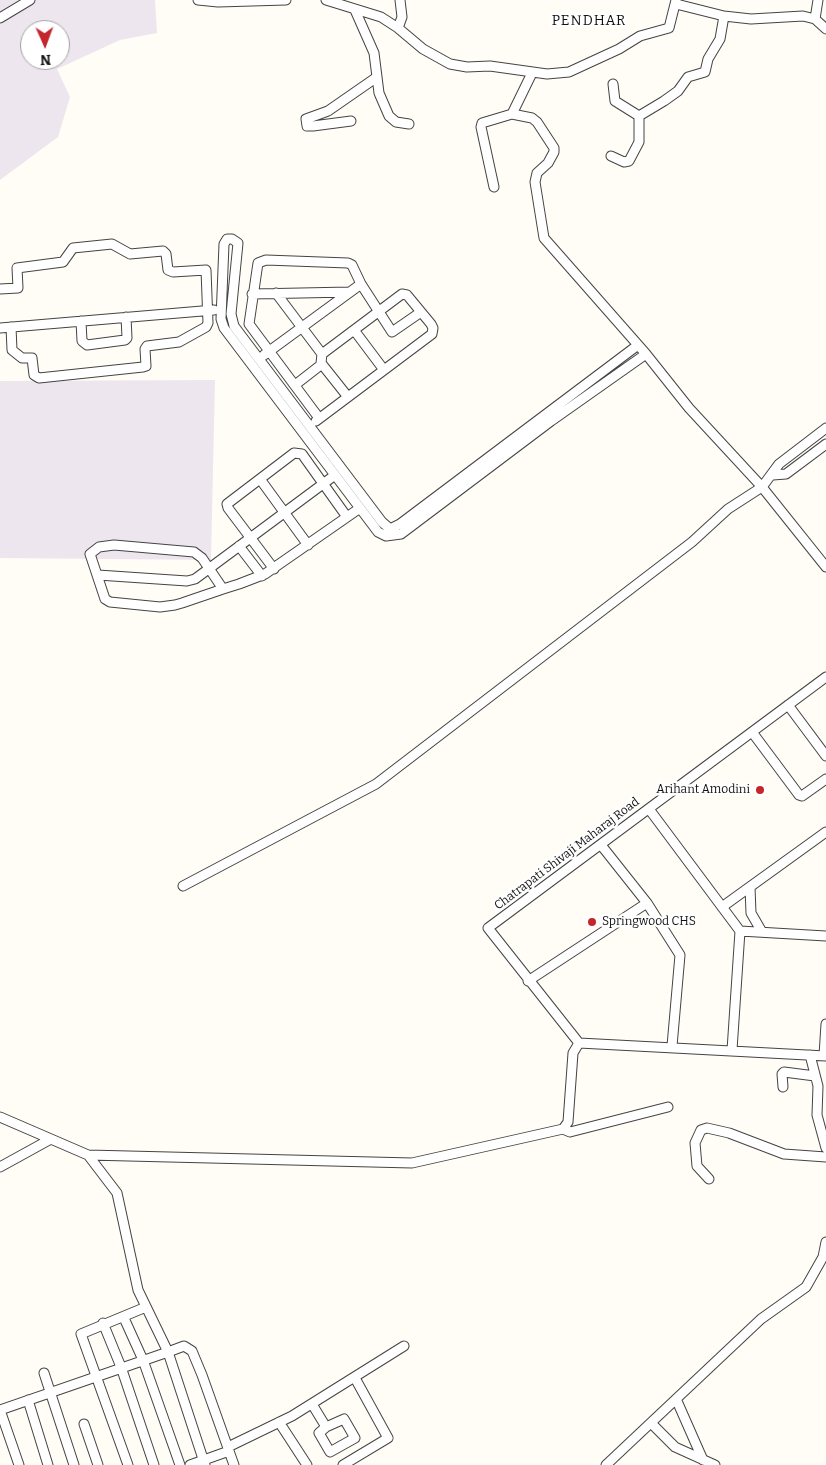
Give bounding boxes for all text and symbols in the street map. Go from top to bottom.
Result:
district label: PENDHAR [551,13,627,29]
north arrow [20,20,70,70]
text: N [40,51,51,68]
place label: Arihant Amodini [656,783,750,797]
marker: Arihant Amodini [754,784,766,796]
street label: Chatrapati Shivaji Maharaj Road [492,795,642,913]
place label: Springwood CHS [602,915,696,929]
marker: Springwood CHS [586,916,598,928]

